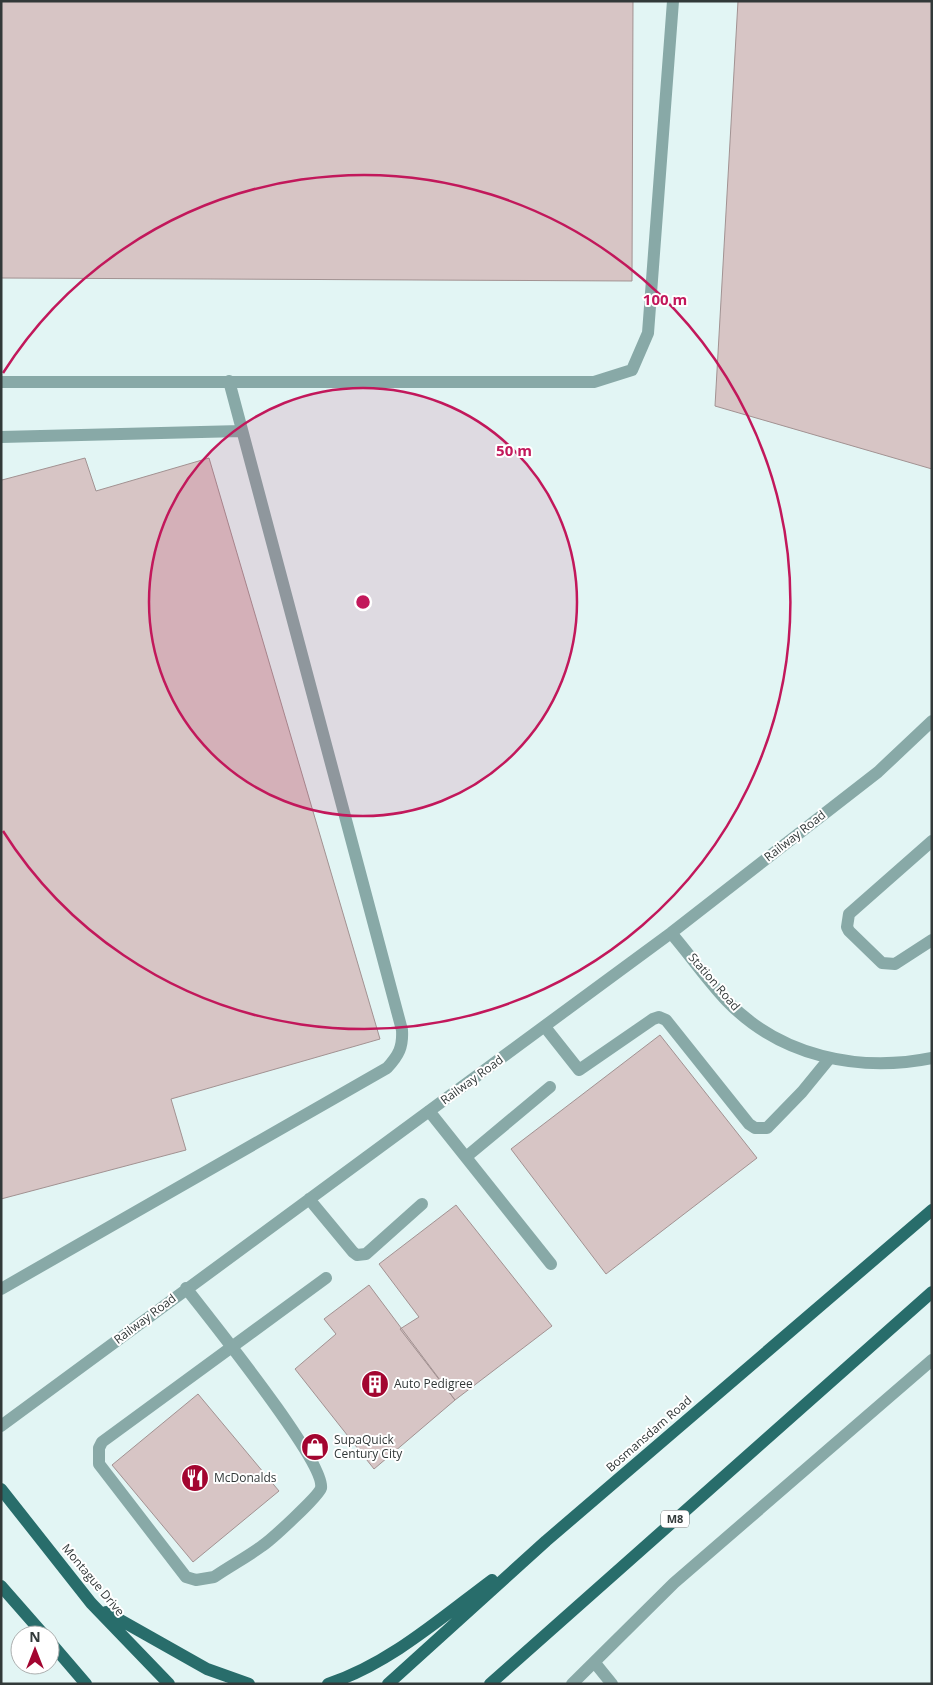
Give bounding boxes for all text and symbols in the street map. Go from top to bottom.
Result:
text: 100 m [643,289,687,309]
text: 50 m [496,440,532,460]
centre of rings [354,593,372,611]
street label: Railway Road [760,806,829,865]
street label: Station Road [685,949,744,1014]
street label: Railway Road [437,1051,507,1108]
street label: Railway Road [110,1290,179,1348]
building icon: Auto Pedigree [360,1369,390,1399]
place label: Auto Pedigree [394,1375,473,1392]
street label: Bosmansdam Road [602,1392,695,1476]
place label: SupaQuick Century City [334,1431,403,1462]
shop icon: SupaQuick Century City [300,1432,330,1462]
restaurant icon: McDonalds [180,1463,210,1493]
place label: McDonalds [214,1469,277,1486]
road number: M8 [661,1510,689,1528]
street label: Montague Drive [58,1540,129,1620]
north arrow [10,1625,60,1675]
text: N [29,1627,41,1646]

